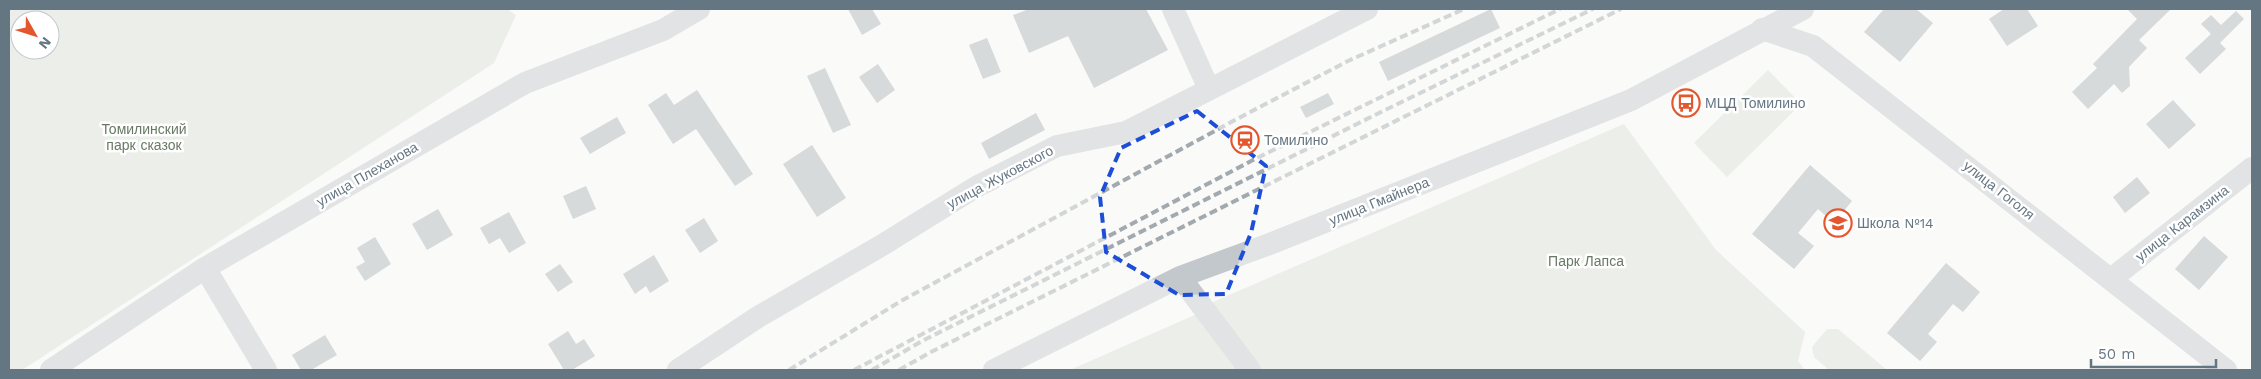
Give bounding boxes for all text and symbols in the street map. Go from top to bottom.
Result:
north arrow [10,10,60,60]
text: N [36,34,55,52]
bus stop icon: МЦД Томилино [1671,88,1701,118]
place label: МЦД Томилино [1705,95,1806,111]
park label: Томилинский парк сказок [101,121,187,153]
station icon: Томилино [1230,125,1260,155]
place label: Томилино [1264,132,1328,148]
street label: улица Плеханова [314,138,421,209]
street label: улица Жуковского [944,142,1056,212]
street label: улица Гоголя [1960,157,2038,223]
street label: улица Гмайнера [1327,174,1432,228]
street label: улица Карамзина [2132,181,2232,264]
school or university icon: Школа №14 [1823,208,1853,238]
place label: Школа №14 [1857,215,1934,231]
park label: Парк Лапса [1548,253,1624,269]
scale bar [2091,336,2216,368]
text: 50 m [2098,345,2135,363]

